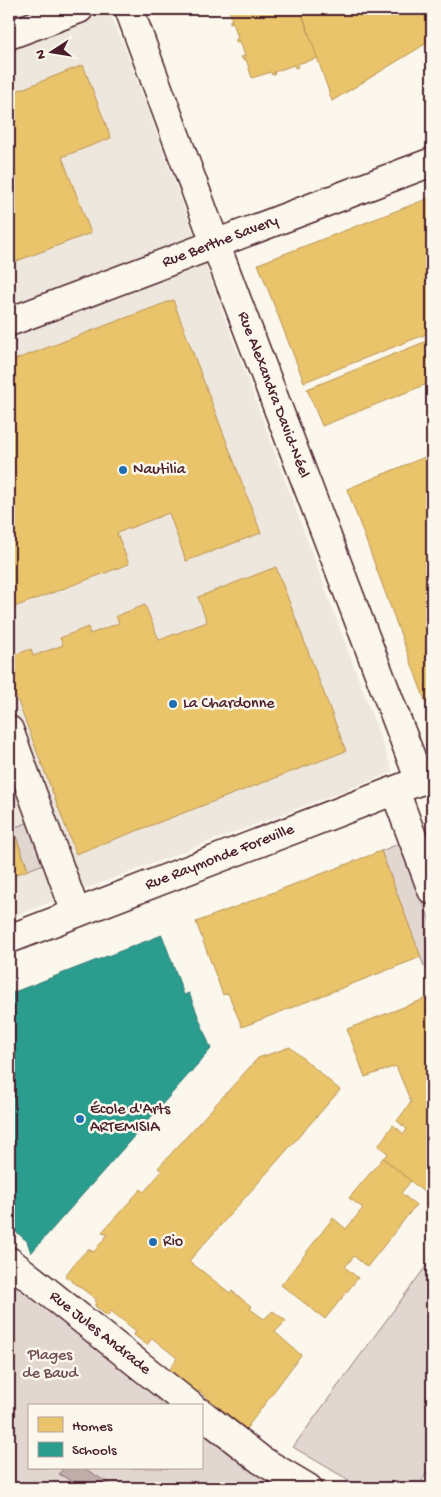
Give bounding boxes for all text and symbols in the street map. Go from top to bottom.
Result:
north arrow [28,28,78,78]
text: N [32,48,51,60]
street label: Rue Berthe Savery [160,211,281,273]
street label: Rue Alexandra David-Néel [233,309,313,481]
place label: Nautilia [133,461,187,480]
marker: Nautilia [117,464,129,476]
place label: La Chardonne [183,695,275,714]
marker: La Chardonne [167,698,179,710]
street label: Rue Raymonde Foreville [143,820,298,895]
place label: École d'Arts ARTEMISIA [90,1101,171,1138]
marker: École d'Arts ARTEMISIA [74,1113,86,1125]
place label: Rio [163,1233,183,1252]
marker: Rio [147,1236,159,1248]
street label: Rue Jules Andrade [45,1287,155,1380]
park label: Plages de Baud [22,1347,79,1384]
legend [28,1404,202,1470]
text: Homes [72,1418,113,1436]
text: Schools [72,1442,117,1460]

